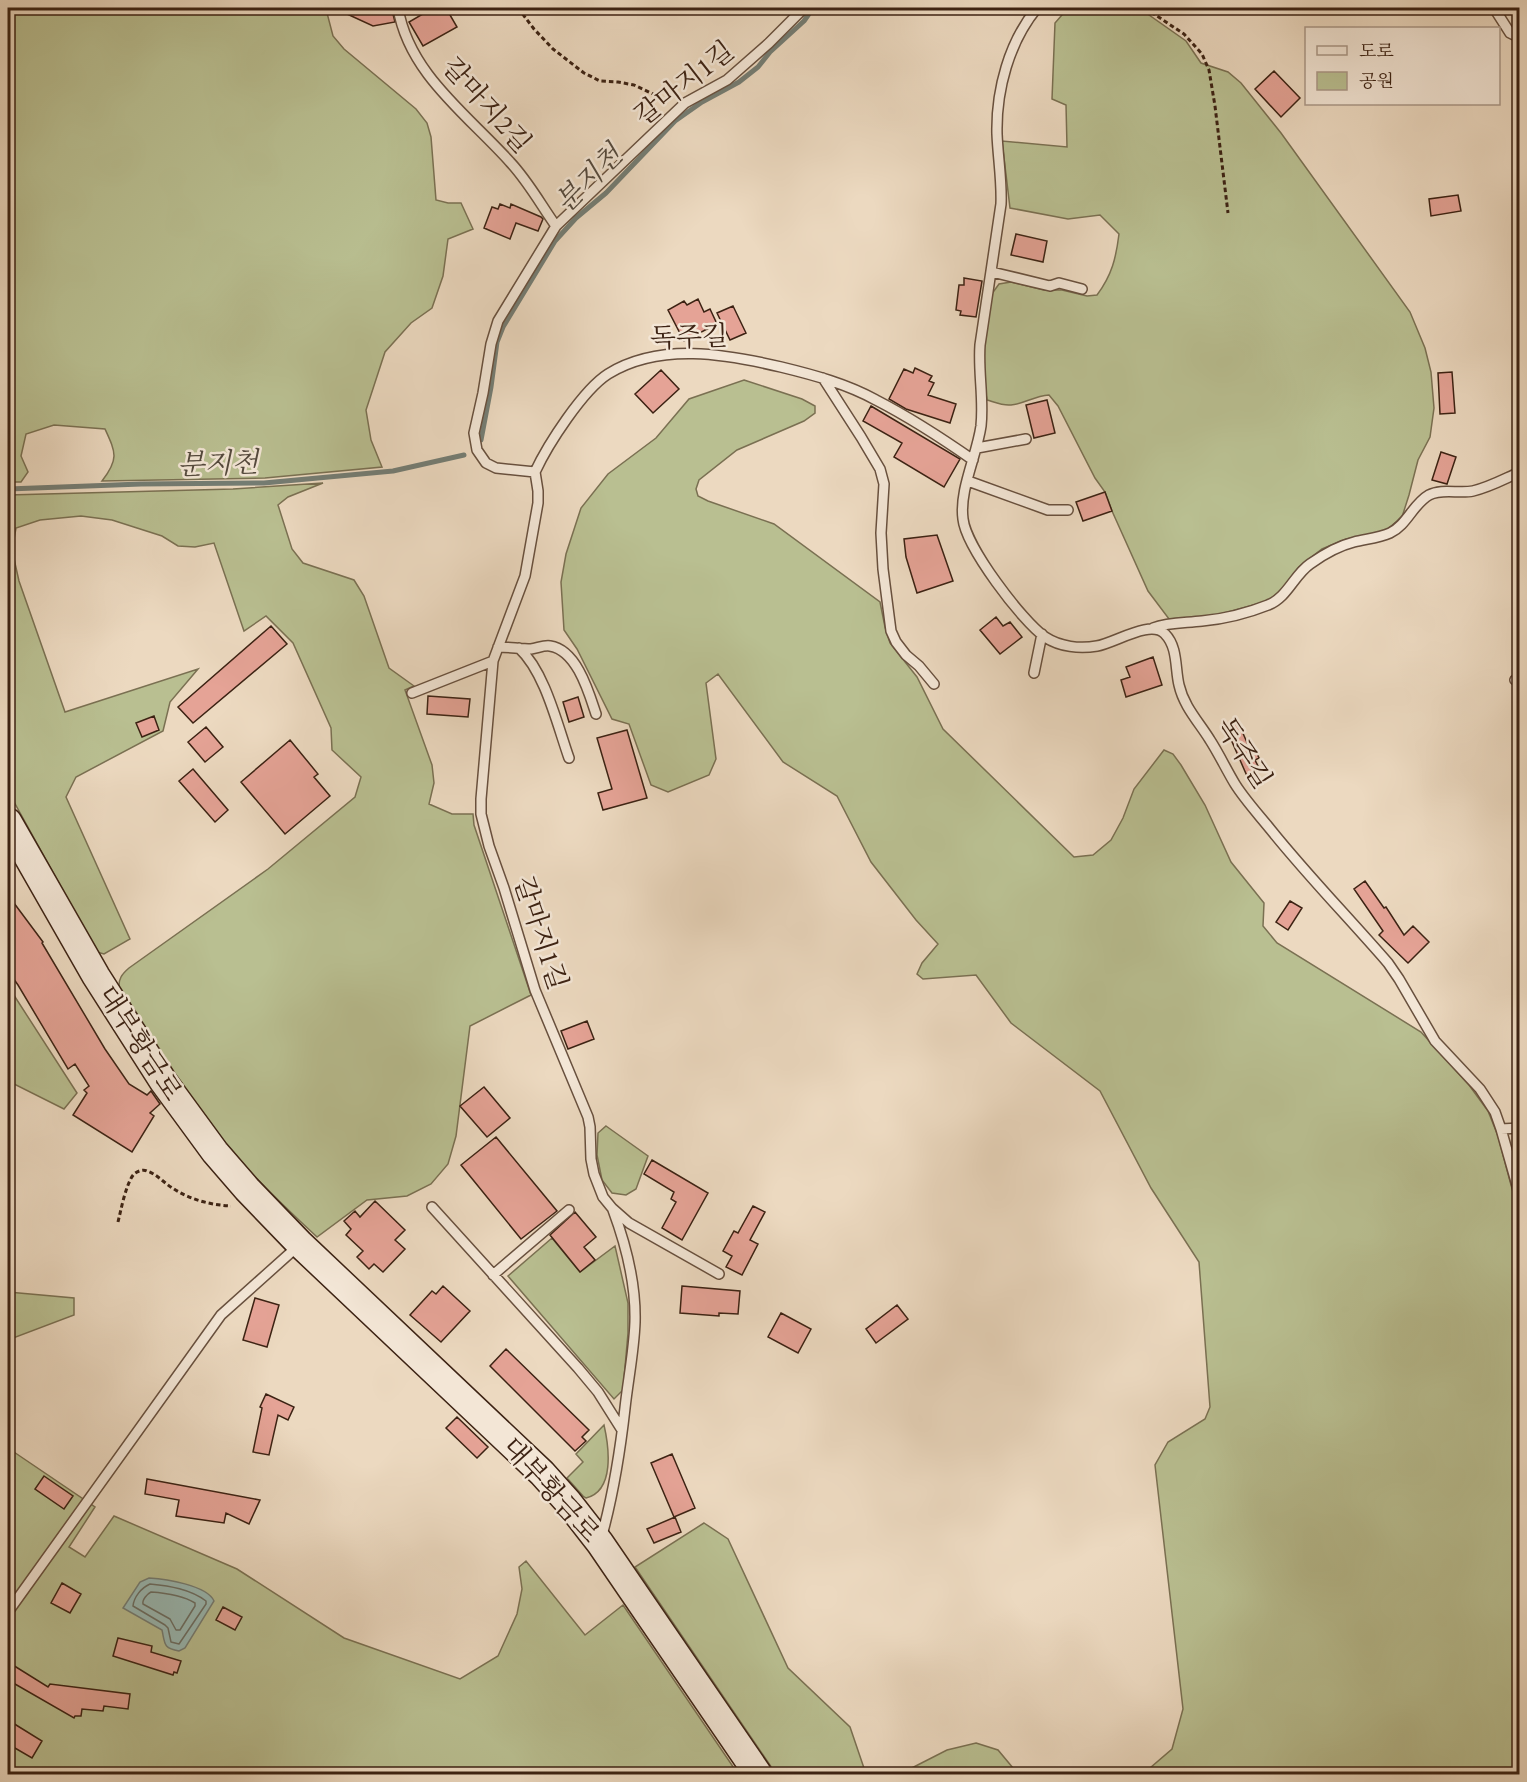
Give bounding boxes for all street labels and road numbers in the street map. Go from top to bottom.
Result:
street label: 갈마지1길 [627,33,741,133]
street label: 갈마지2길 [435,49,540,160]
street label: 독주길 [649,318,729,355]
street label: 독주길 [1208,710,1280,795]
street label: 갈마지1길 [507,872,576,994]
street label: 대부황금로 [90,979,191,1107]
street label: 대부황금로 [495,1429,608,1550]

